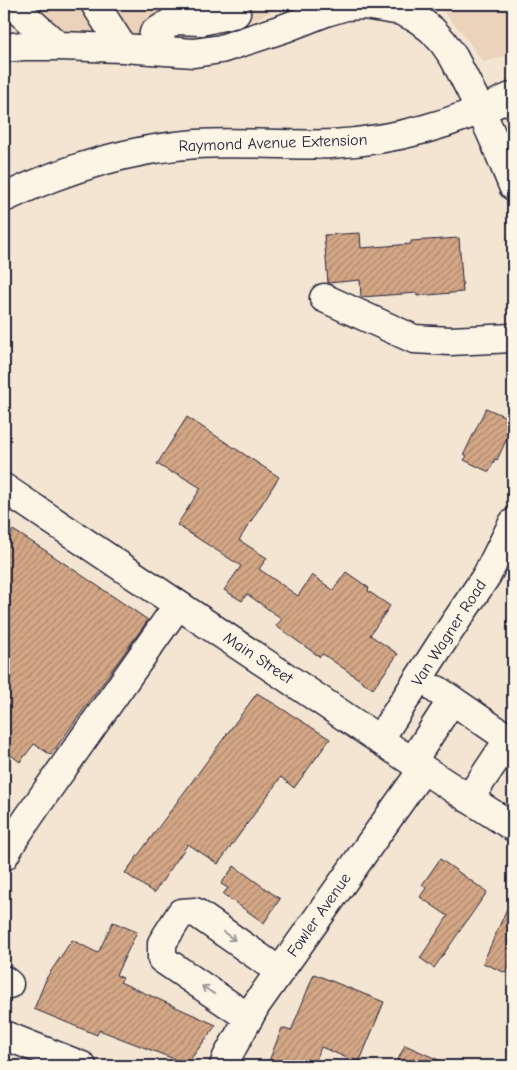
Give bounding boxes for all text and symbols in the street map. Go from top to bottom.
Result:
street label: Raymond Avenue Extension [178,131,368,155]
street label: Van Wagner Road [408,577,490,689]
street label: Main Street [220,628,296,688]
street label: Fowler Avenue [283,870,355,960]
one-way arrow [222,931,236,941]
one-way arrow [202,985,216,995]

